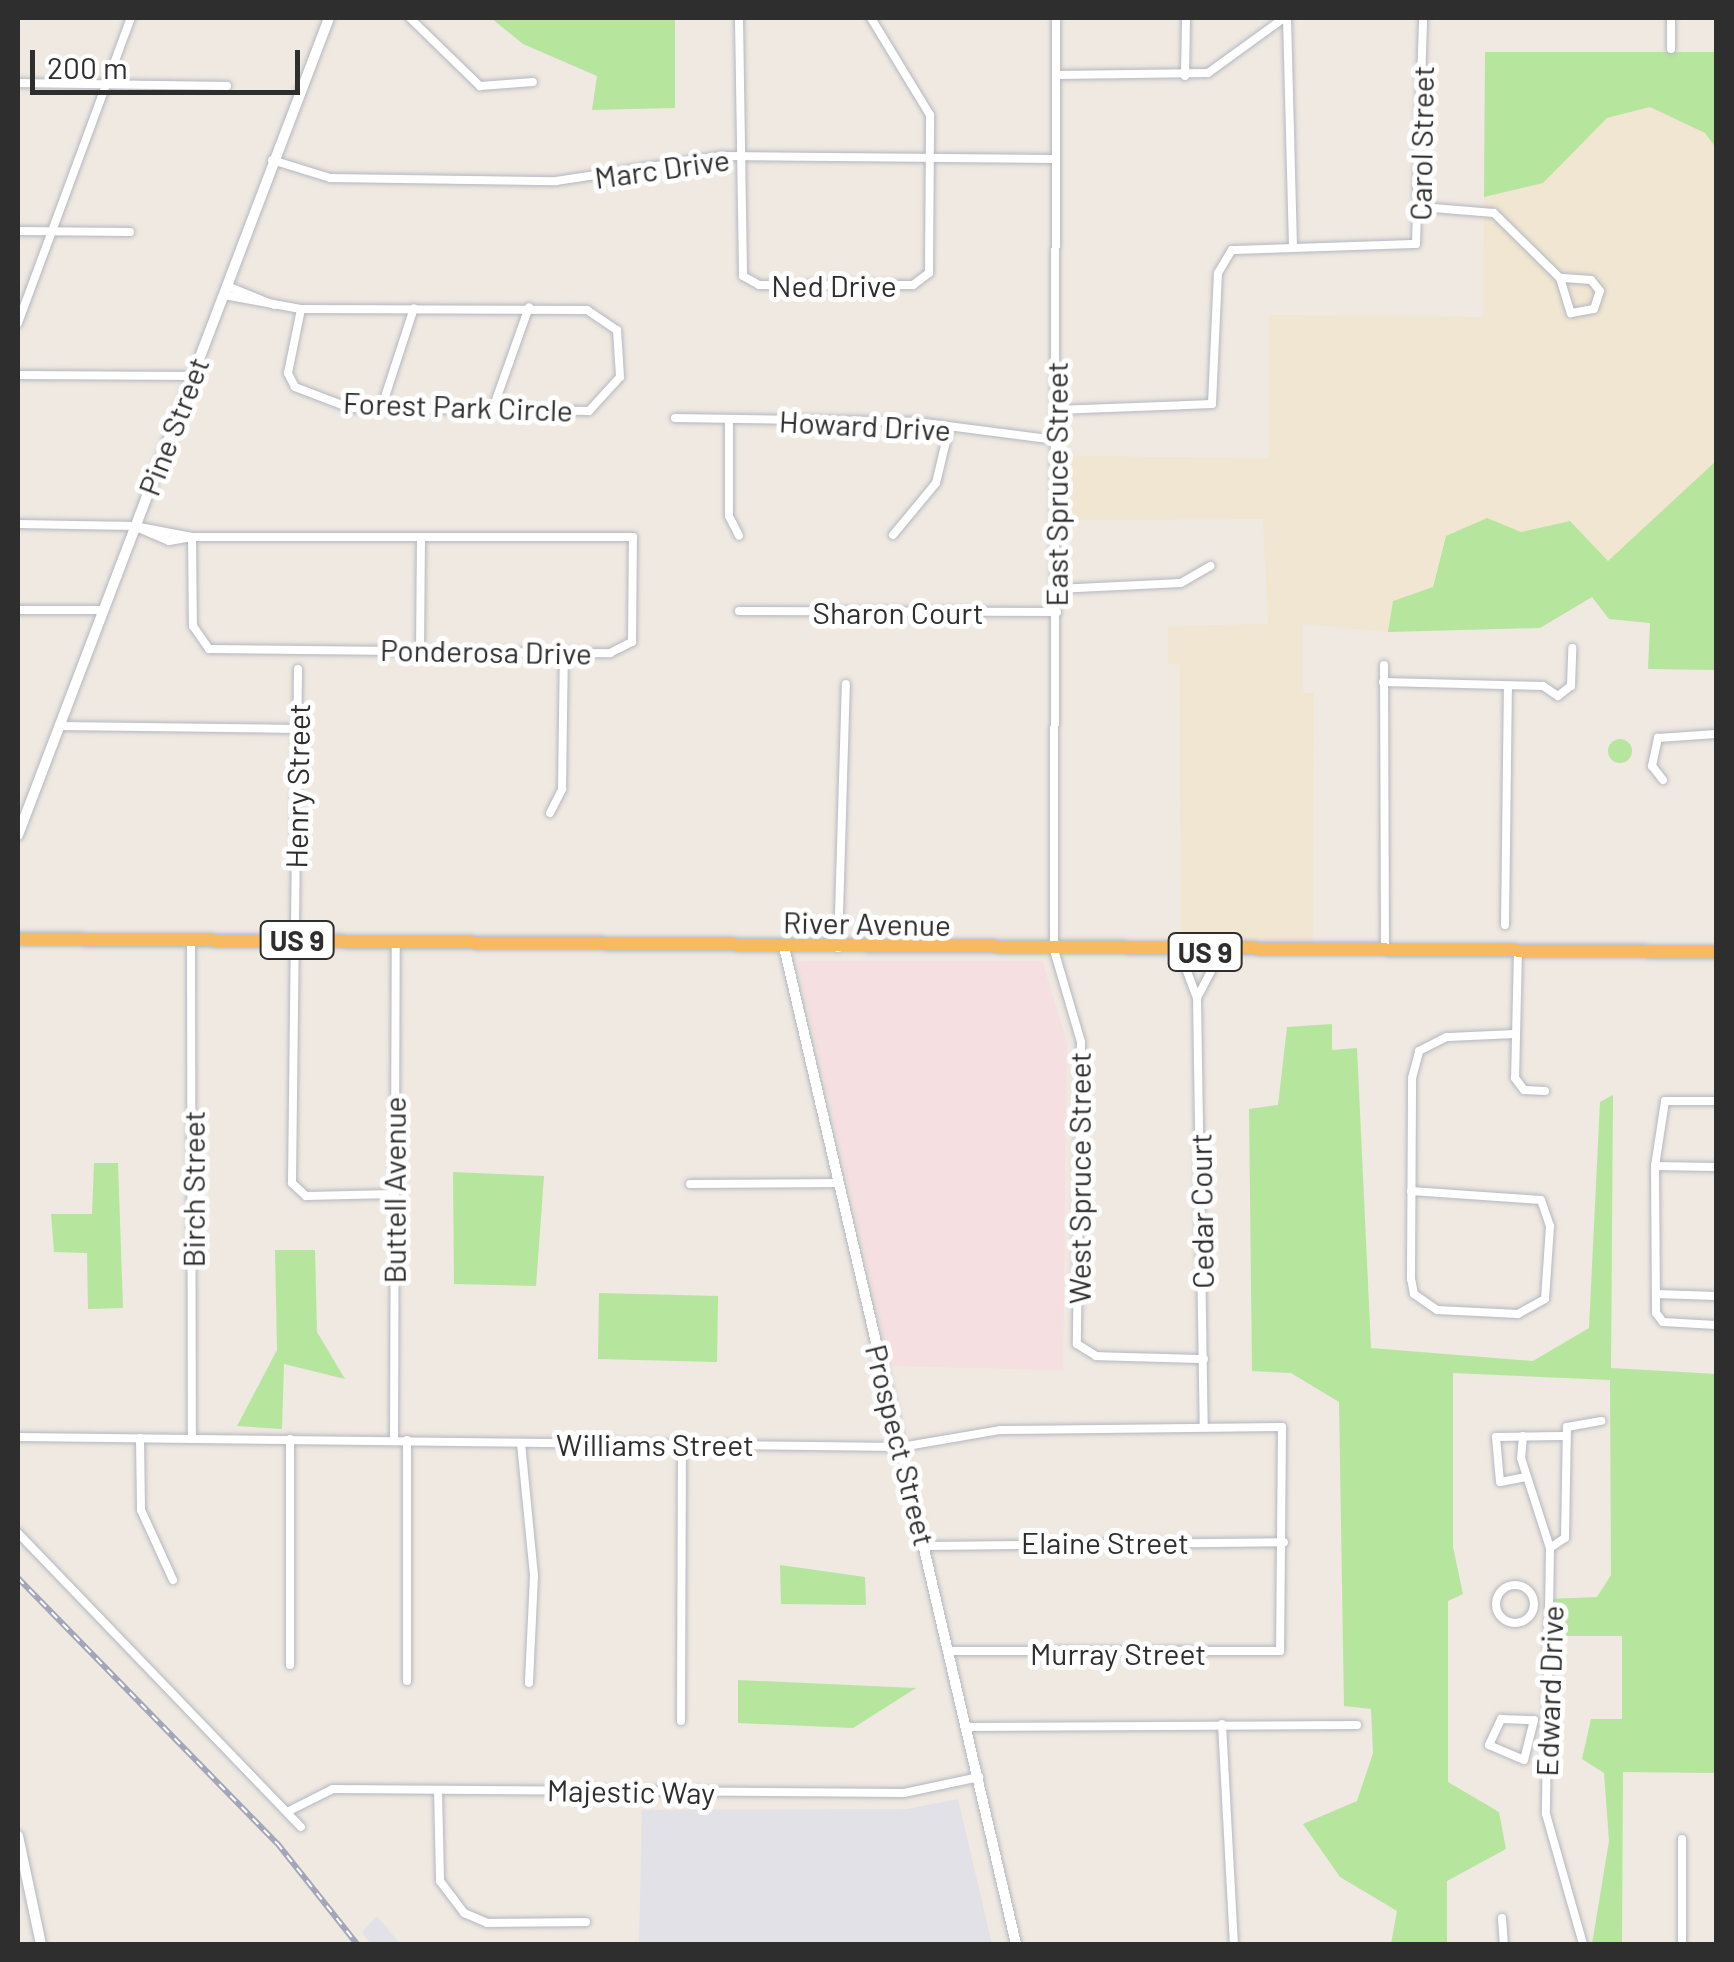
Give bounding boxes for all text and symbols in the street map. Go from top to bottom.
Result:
scale bar [35,30,305,92]
text: 200 m [47,49,128,85]
street label: Carol Street [1402,65,1440,221]
street label: Marc Drive [592,141,732,195]
street label: Ned Drive [771,267,897,303]
street label: Pine Street [130,352,216,500]
street label: East Spruce Street [1038,361,1074,607]
street label: Forest Park Circle [342,384,574,428]
street label: Howard Drive [778,403,952,447]
street label: Sharon Court [812,594,984,630]
street label: Ponderosa Drive [380,631,592,671]
street label: Henry Street [278,703,316,869]
street label: River Avenue [783,904,951,942]
road number: US 9 [260,917,334,963]
road number: US 9 [1168,929,1242,975]
street label: West Spruce Street [1061,1052,1097,1304]
street label: Buttell Avenue [376,1097,412,1283]
street label: Birch Street [175,1111,211,1267]
street label: Cedar Court [1182,1133,1220,1289]
street label: Prospect Street [859,1341,943,1549]
street label: Williams Street [556,1426,754,1462]
street label: Elaine Street [1021,1524,1189,1560]
street label: Edward Drive [1528,1605,1570,1777]
street label: Murray Street [1030,1635,1206,1671]
street label: Majestic Way [547,1772,715,1810]

